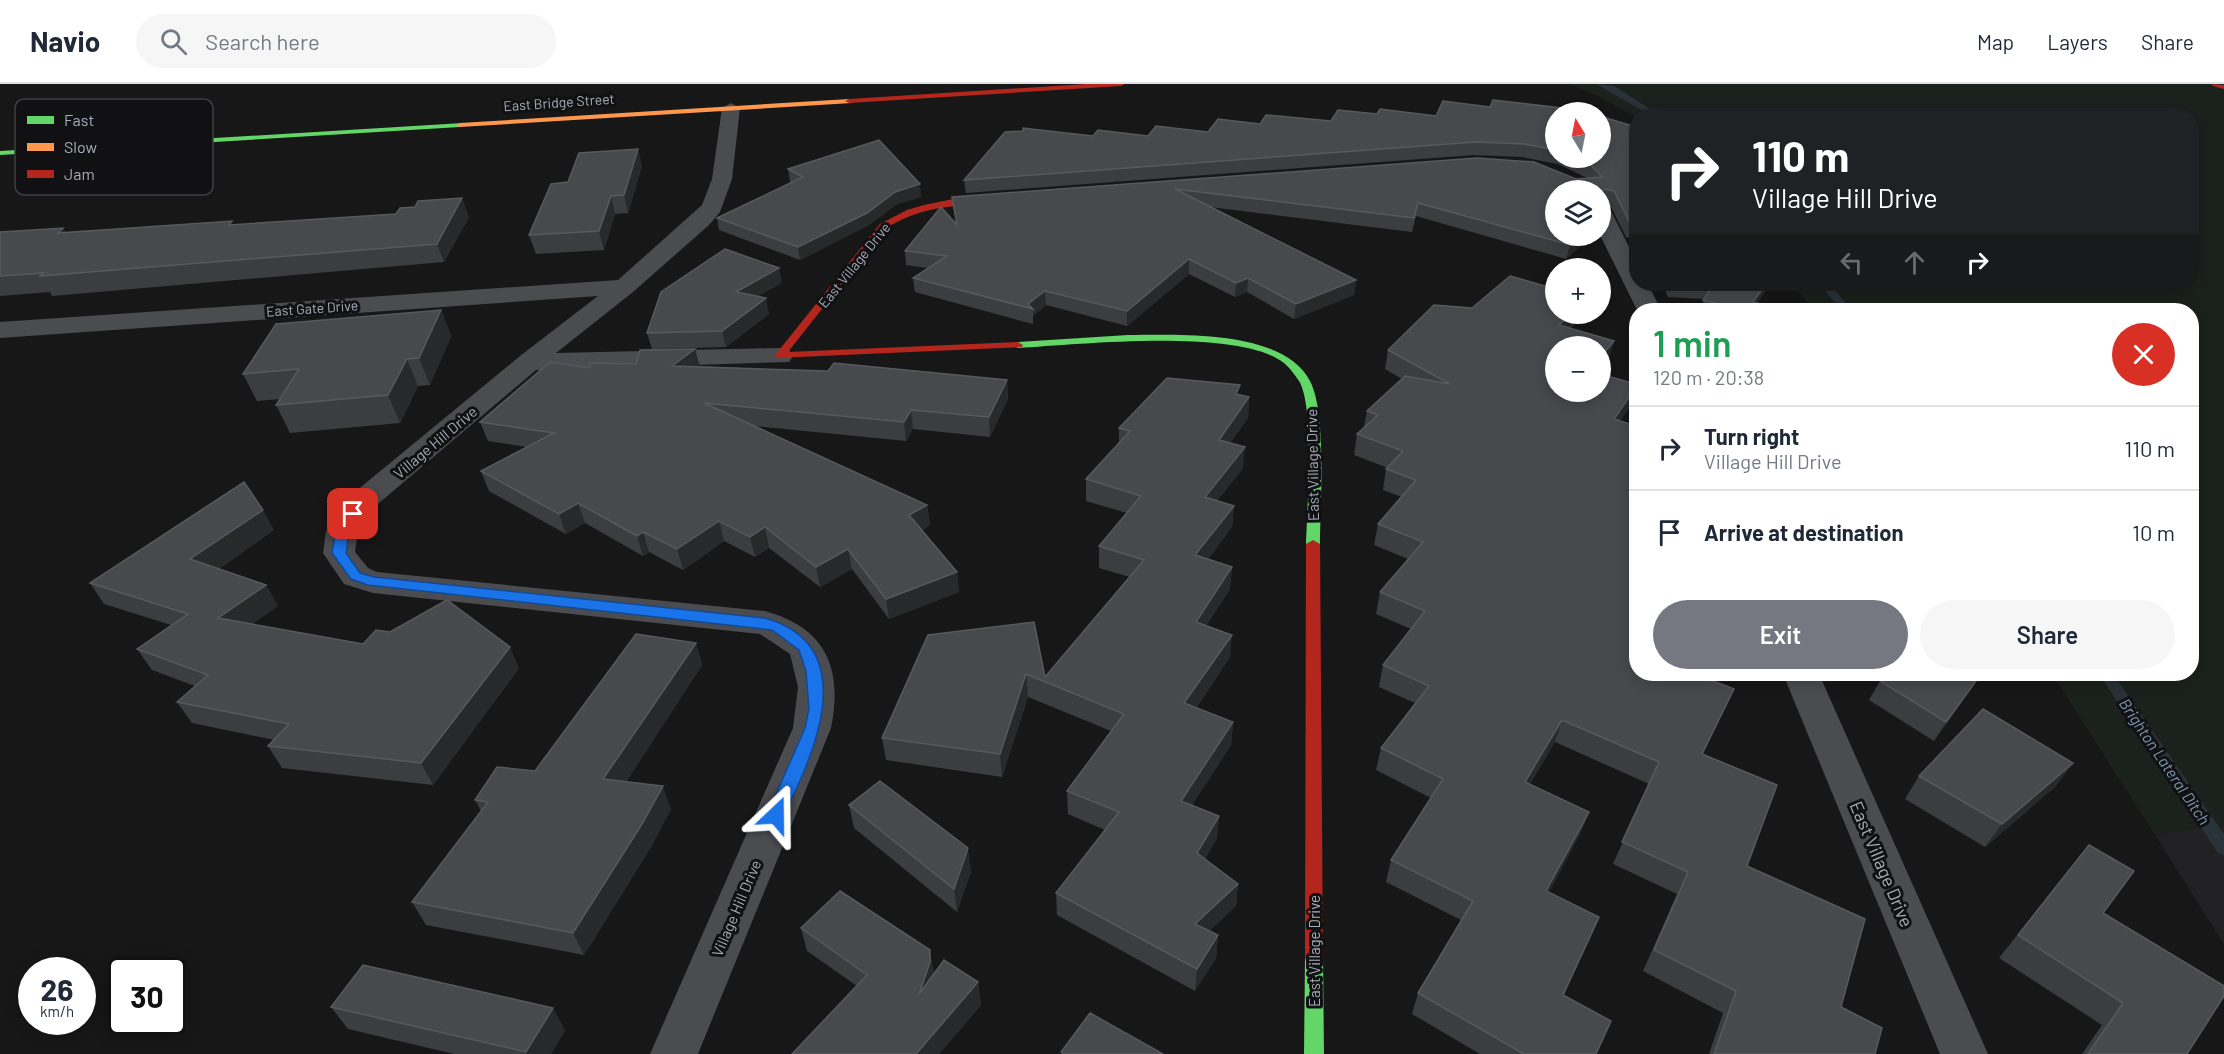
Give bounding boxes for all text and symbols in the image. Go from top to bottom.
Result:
search box [136,14,556,68]
text: Navio [30,24,100,58]
icon: search [157,25,190,58]
text: Search here [205,28,320,54]
text: Map [1977,29,2014,54]
text: Layers [2047,29,2108,54]
text: Share [2141,29,2194,54]
street label: East Bridge Street [503,90,615,114]
legend [15,99,213,195]
north arrow [1545,102,1611,168]
map controls [1545,102,1611,402]
text: Fast [64,110,94,129]
text: 110 m [1752,130,1849,180]
icon: right [1653,132,1731,210]
text: Slow [64,137,97,156]
text: Jam [64,164,95,183]
button: layers [1545,180,1611,246]
text: Village Hill Drive [1752,181,1938,213]
street label: East Village Drive [814,219,894,311]
icon: left [1835,246,1868,279]
icon: ahead [1898,246,1931,279]
icon: right [1961,246,1994,279]
button: + [1545,258,1611,324]
street label: East Gate Drive [265,296,359,320]
text: 1 min [1653,321,1732,364]
button: close [2112,323,2175,386]
button: − [1545,336,1611,402]
text: 120 m · 20:38 [1653,365,1764,389]
street label: Village Hill Drive [390,402,480,482]
street label: East Village Drive [1302,409,1322,521]
text: Turn right [1704,423,1799,449]
icon: right [1653,432,1686,465]
text: 110 m [2125,435,2175,461]
text: Village Hill Drive [1704,449,1842,473]
pin [327,488,378,539]
icon: arrive [336,497,369,530]
icon: arrive [1653,516,1686,549]
text: Arrive at destination [1704,519,1903,545]
text: 10 m [2132,519,2175,545]
button: Exit [1653,600,1908,669]
button: Share [1920,600,2175,669]
water label: Brighton Lateral Ditch [2116,694,2214,828]
position arrow [744,783,808,847]
street label: East Village Drive [1846,798,1918,930]
street label: Village Hill Drive [708,857,764,959]
street label: East Village Drive [1305,895,1323,1007]
speed limit sign: 30 [108,957,186,1035]
text: 26 [41,971,73,1007]
text: km/h [40,1002,74,1020]

